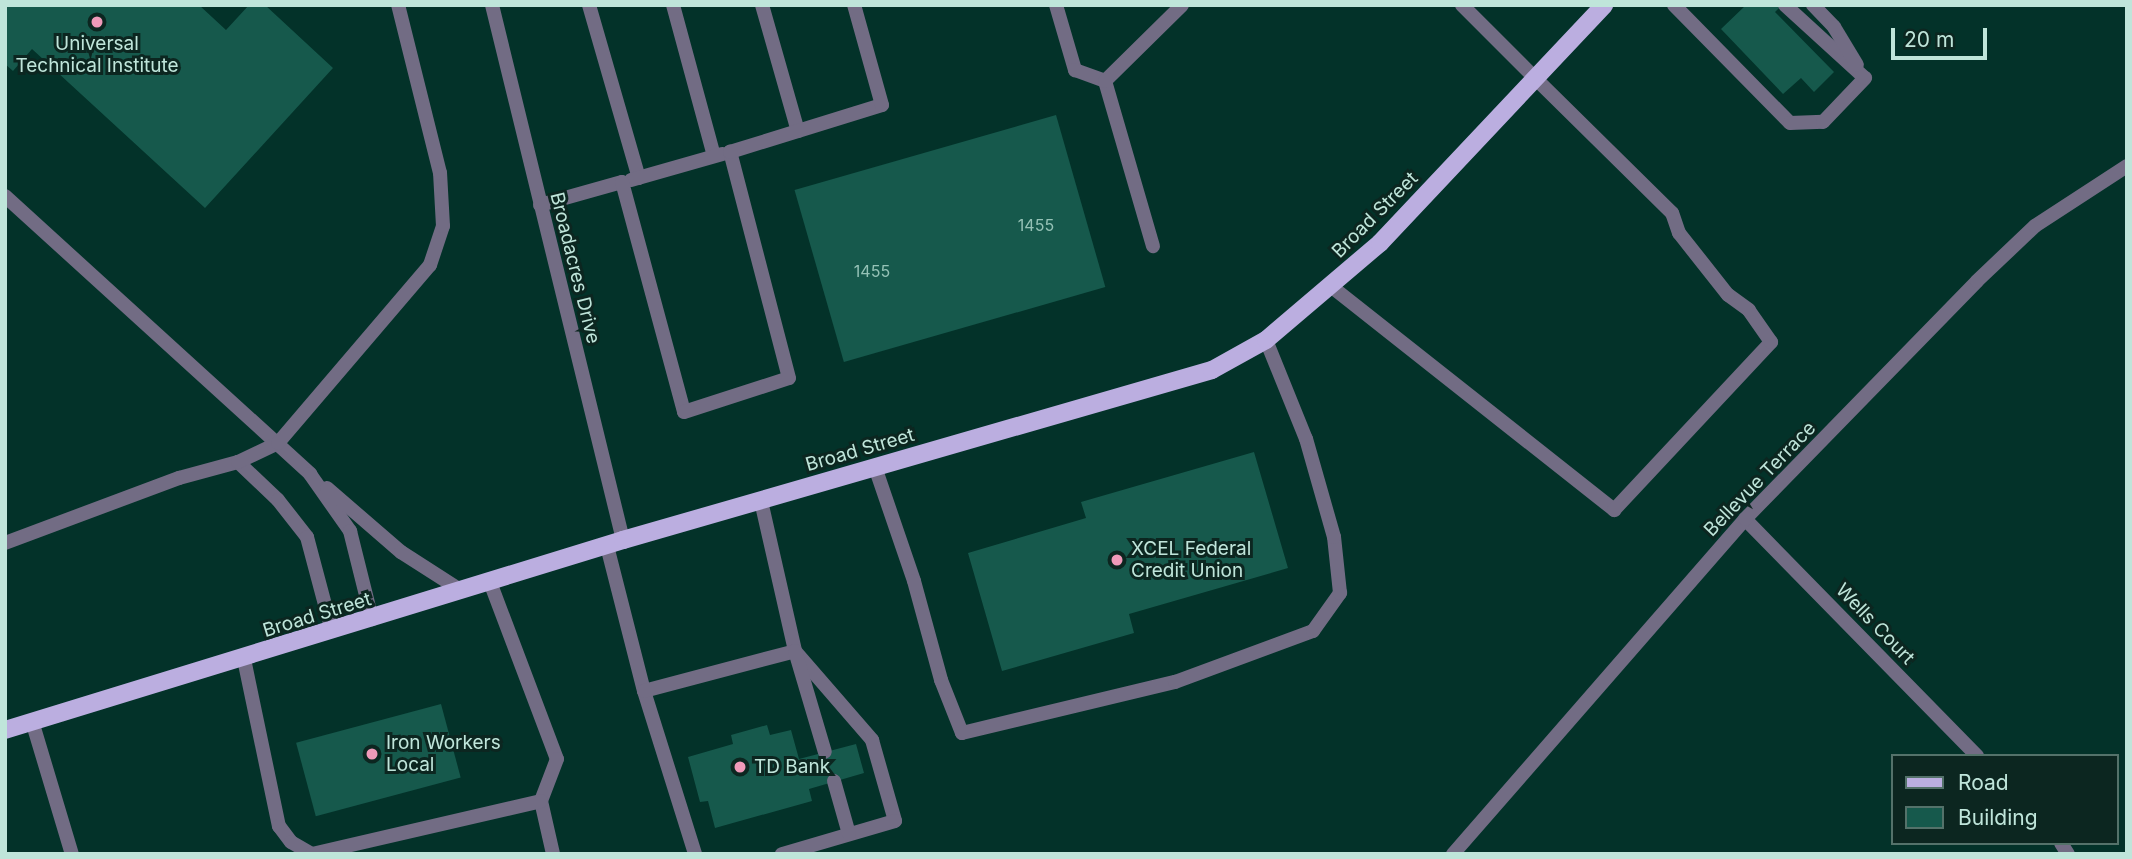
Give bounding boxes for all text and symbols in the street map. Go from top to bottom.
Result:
marker: Universal Technical Institute [89,14,105,30]
scale bar [1894,14,1990,58]
text: 20 m [1904,27,1954,52]
place label: Universal Technical Institute [15,33,179,77]
street label: Broad Street [1327,167,1423,263]
street label: Broadacres Drive [545,190,605,346]
house number: 1455 [1018,215,1054,235]
house number: 1455 [854,261,890,281]
street label: Bellevue Terrace [1699,417,1821,541]
street label: Broad Street [803,424,917,476]
place label: XCEL Federal Credit Union [1131,538,1251,582]
marker: XCEL Federal Credit Union [1109,552,1125,568]
street label: Wells Court [1831,579,1919,669]
street label: Broad Street [260,588,374,642]
place label: Iron Workers Local [386,732,501,776]
marker: Iron Workers Local [364,746,380,762]
legend [1890,754,2118,845]
place label: TD Bank [754,756,830,778]
marker: TD Bank [732,759,748,775]
text: Road [1958,770,2009,795]
text: Building [1958,805,2038,830]

